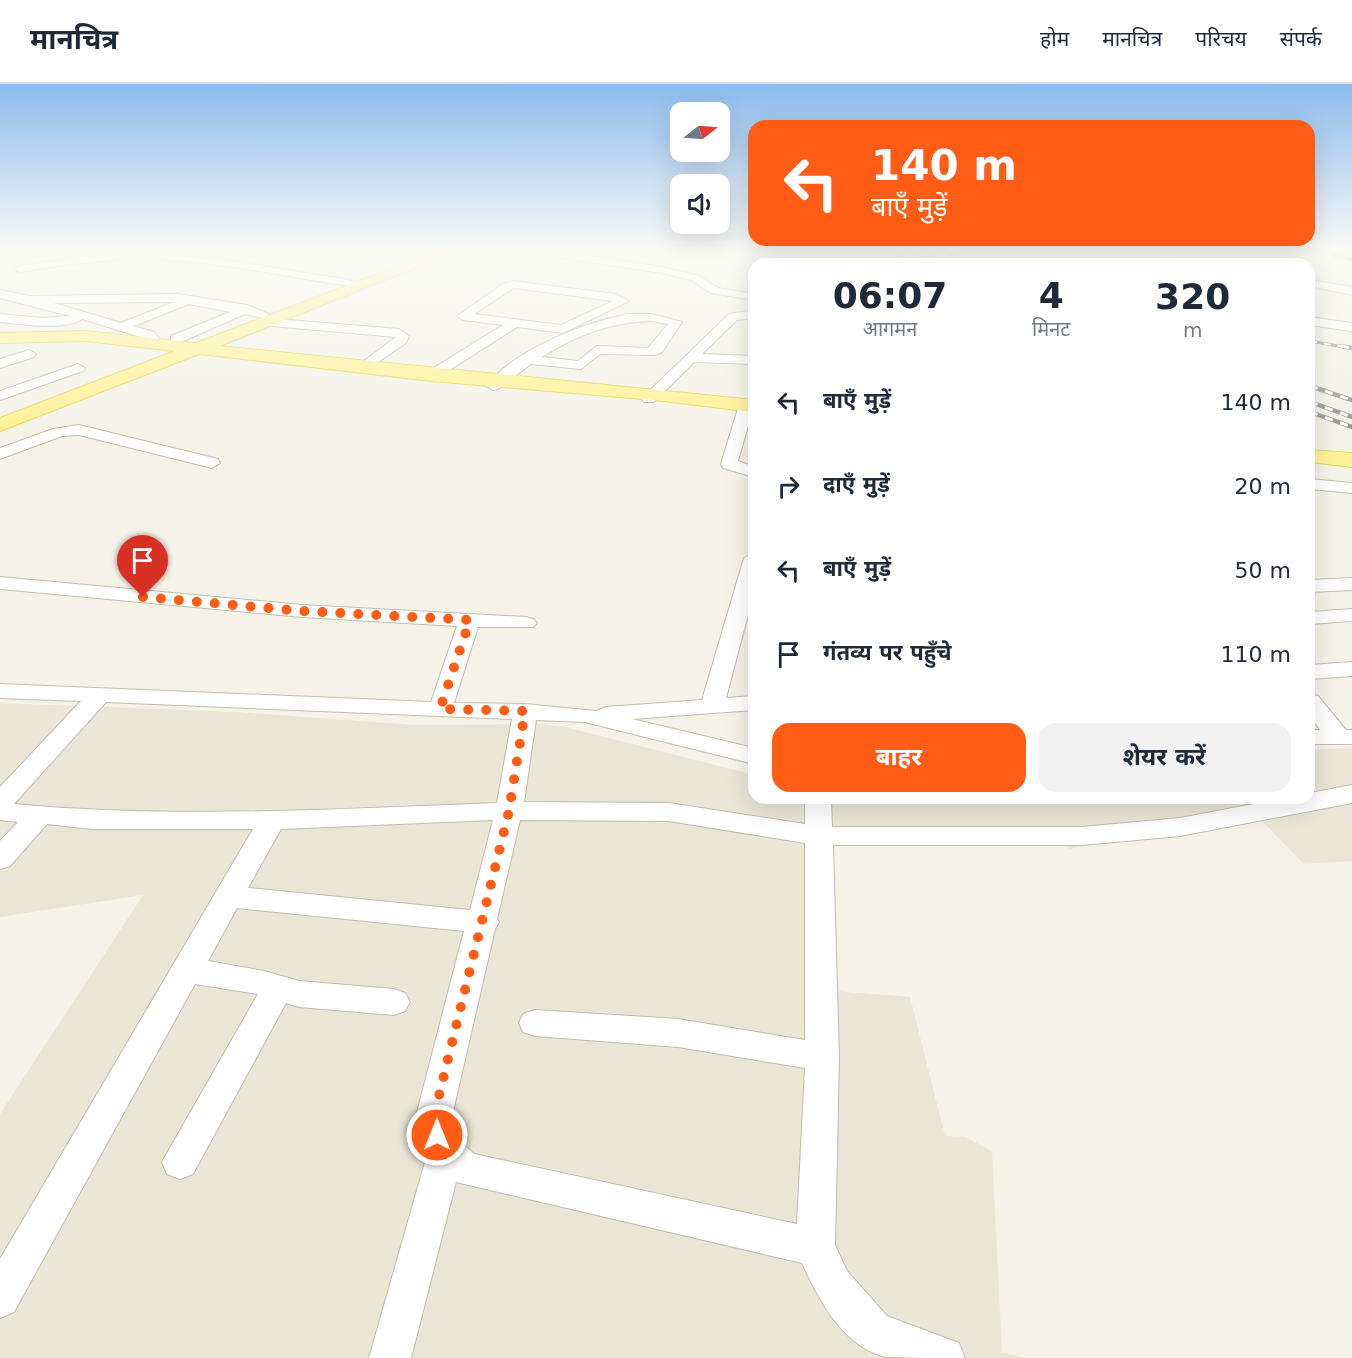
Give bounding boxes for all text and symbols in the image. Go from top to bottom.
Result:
text: मानचित्र [30,23,118,56]
text: होम [1040,27,1069,51]
text: मानचित्र [1102,27,1162,51]
text: परिचय [1195,27,1247,51]
text: संपर्क [1280,27,1322,51]
north arrow [670,102,730,162]
map controls [670,102,730,234]
text: 140 m [871,141,1017,190]
icon: left [772,144,850,222]
button: sound [670,174,730,234]
text: बाएँ मुड़ें [871,191,948,222]
text: 06:07 [833,275,947,316]
text: 4 [1039,275,1064,316]
text: 320 [1155,276,1230,317]
text: आगमन [863,317,917,341]
text: मिनट [1032,317,1070,341]
text: m [1183,318,1202,342]
icon: left [772,386,805,419]
text: बाएँ मुड़ें [823,388,891,413]
text: 140 m [1221,390,1291,415]
icon: right [772,470,805,503]
text: दाएँ मुड़ें [823,472,890,497]
text: 20 m [1235,474,1291,499]
pin [117,535,168,597]
icon: arrive [126,544,159,577]
icon: left [772,554,805,587]
text: बाएँ मुड़ें [823,556,891,581]
text: 50 m [1235,558,1291,583]
icon: arrive [772,638,805,671]
text: गंतव्य पर पहुँचे [823,640,951,665]
text: 110 m [1221,642,1291,667]
button: बाहर [772,723,1026,792]
button: शेयर करें [1038,723,1291,792]
position arrow [405,1103,469,1167]

